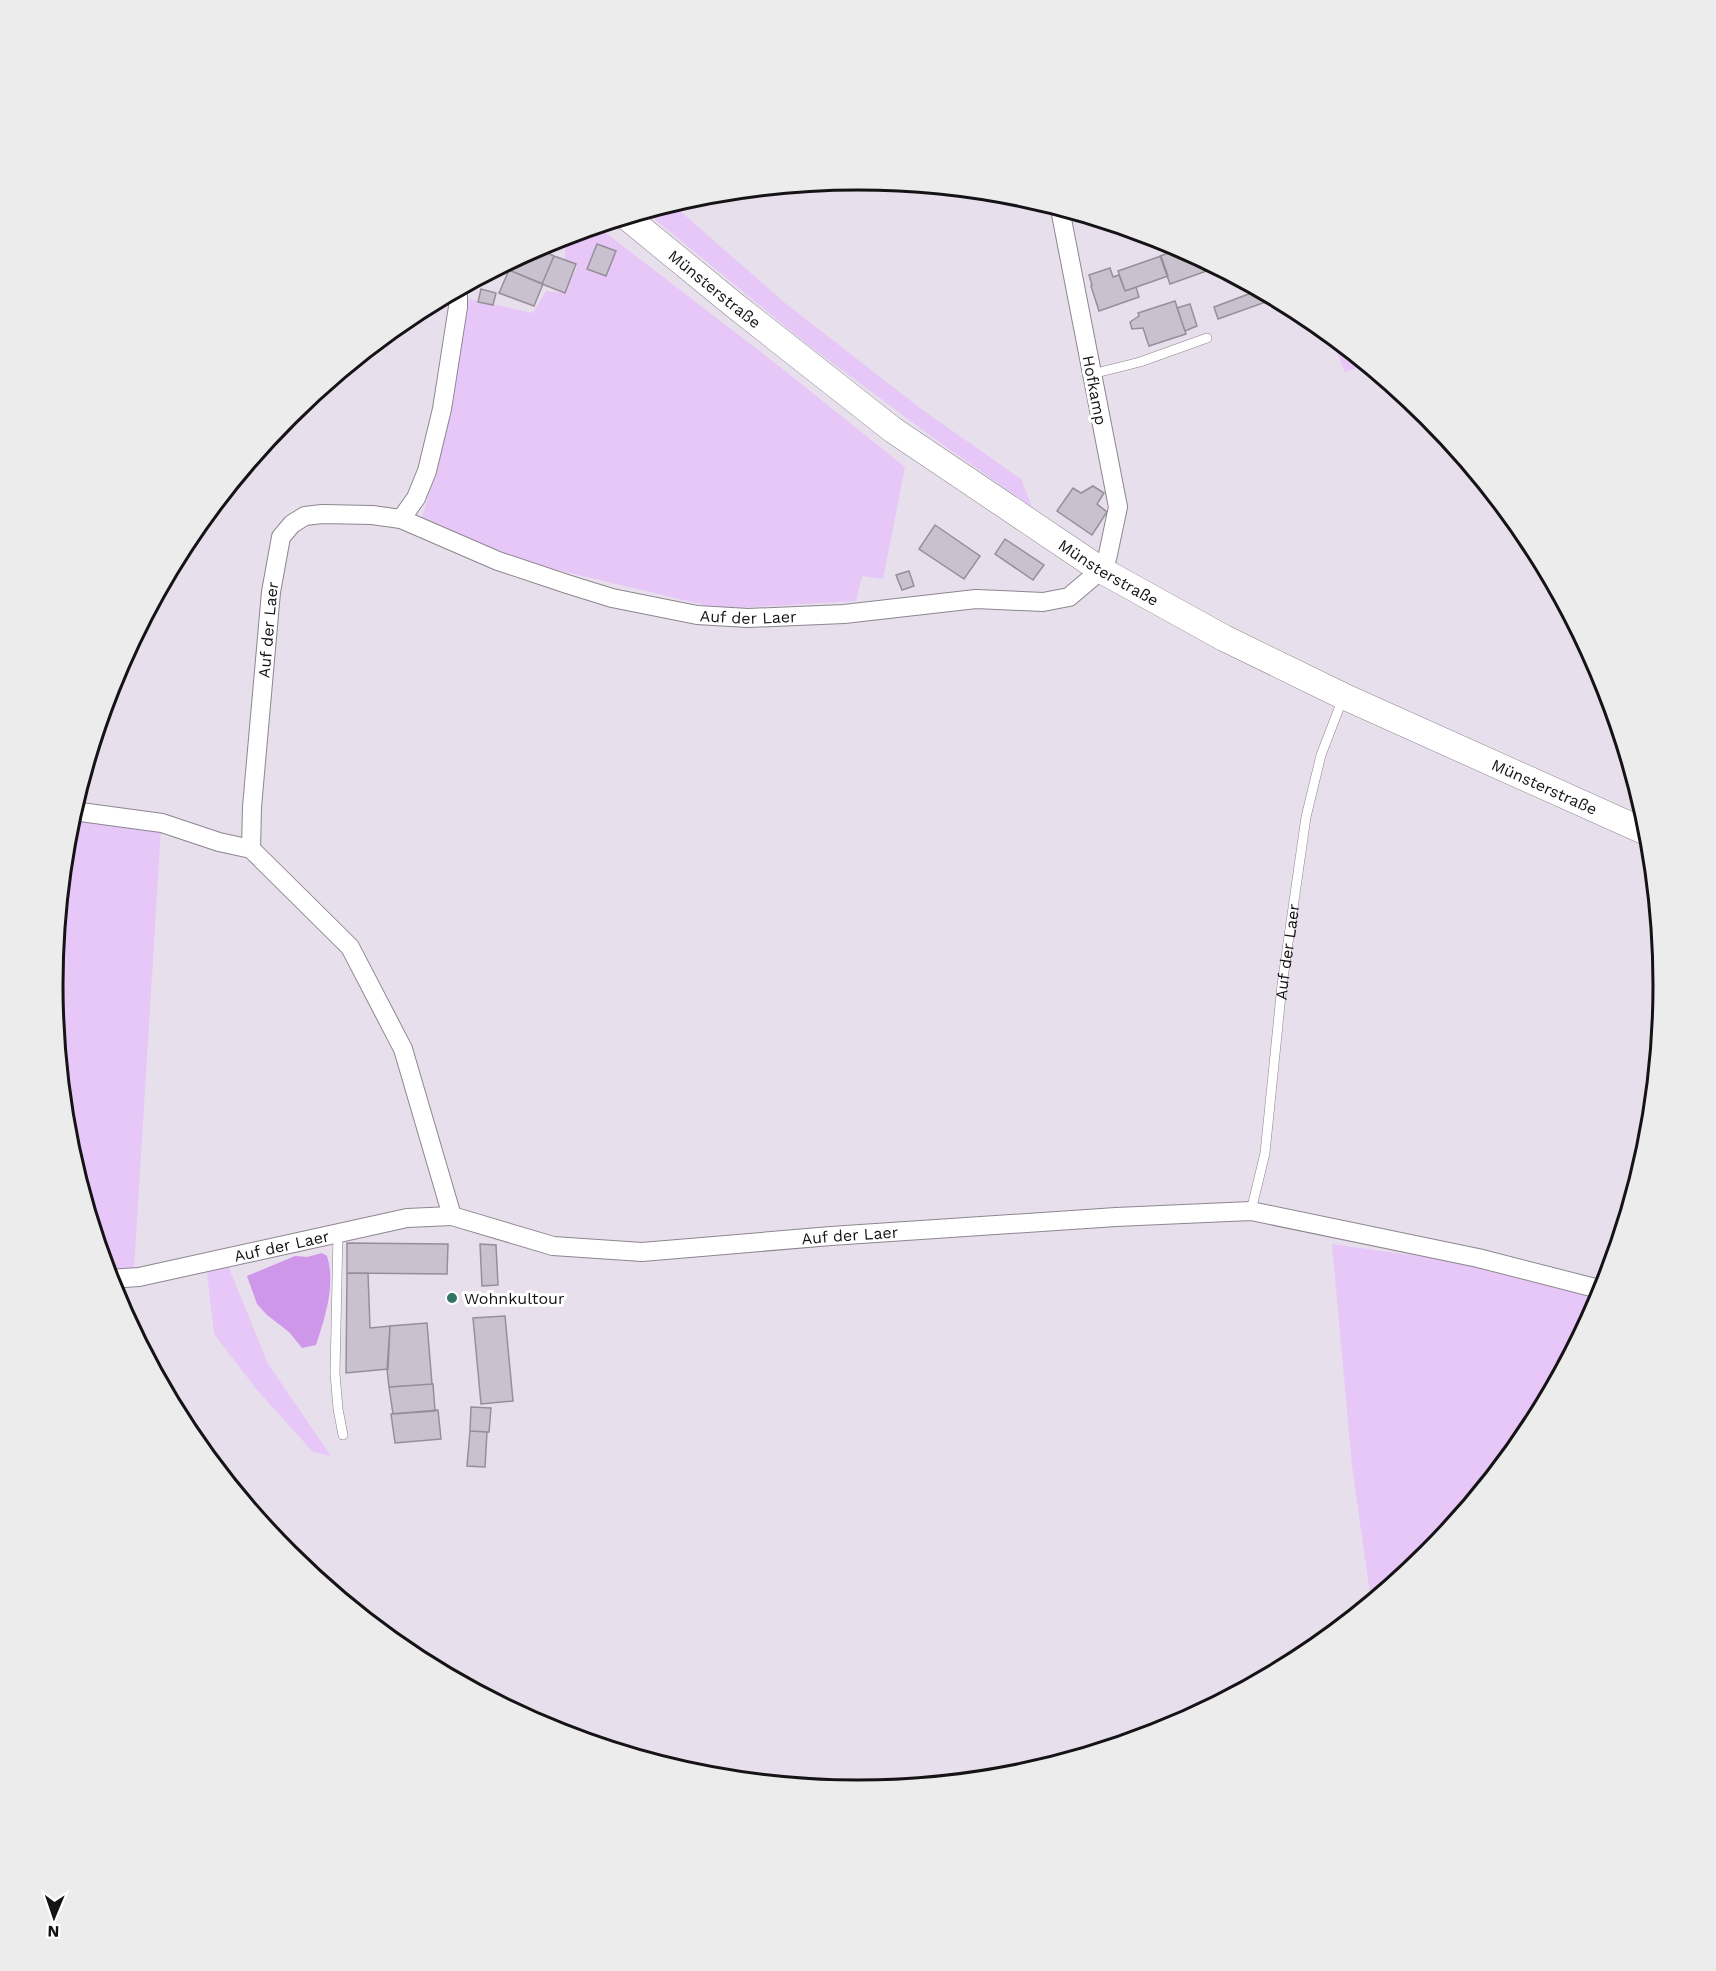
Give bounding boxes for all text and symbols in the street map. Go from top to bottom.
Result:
street label: Münsterstraße [664,246,765,332]
street label: Hofkamp [1078,354,1111,427]
street label: Münsterstraße [1055,535,1162,610]
street label: Auf der Laer [254,580,283,679]
street label: Auf der Laer [699,606,797,628]
street label: Münsterstraße [1489,755,1600,819]
street label: Auf der Laer [1272,902,1304,1001]
street label: Auf der Laer [801,1223,899,1248]
street label: Auf der Laer [232,1226,331,1266]
place label: Wohnkultour [464,1289,565,1308]
marker: Wohnkultour [445,1291,459,1305]
north arrow [24,1887,84,1947]
text: N [47,1922,60,1941]

